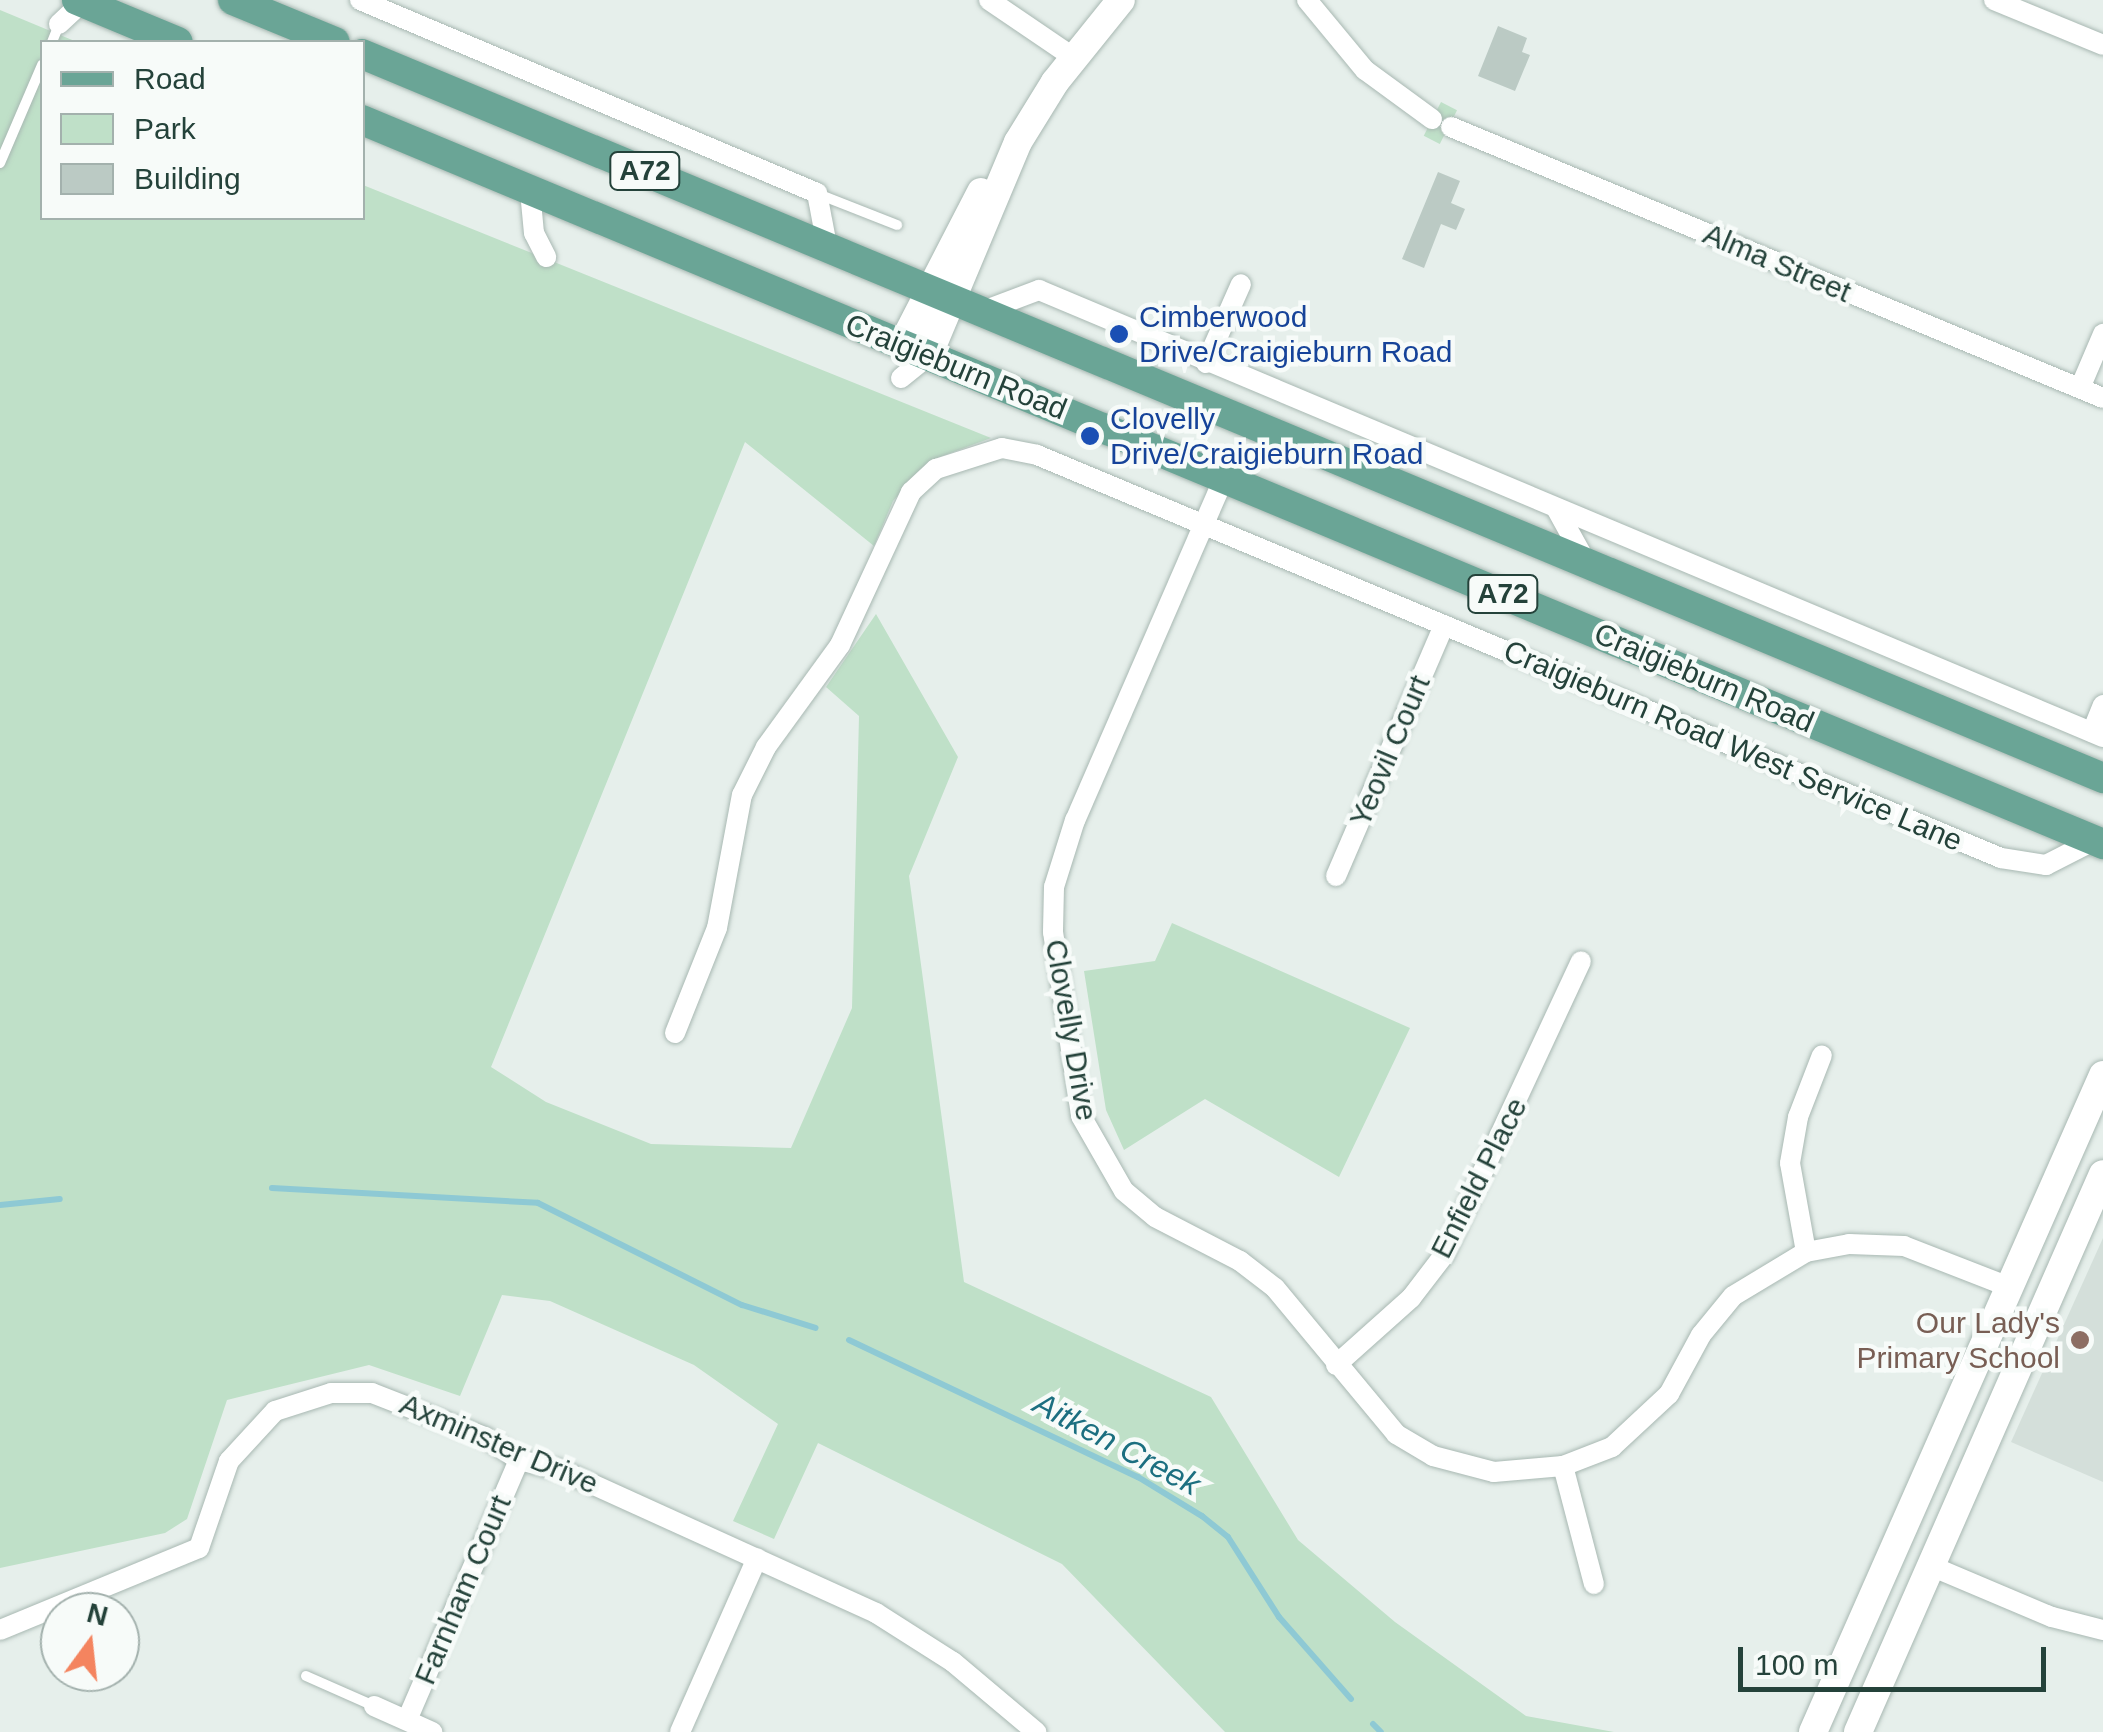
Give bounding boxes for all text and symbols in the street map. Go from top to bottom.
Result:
legend [40,40,365,220]
text: Road [134,62,206,95]
text: Park [134,112,196,145]
road number: A72 [608,148,682,194]
text: Building [134,162,241,195]
street label: Alma Street [1698,216,1856,310]
place label: Cimberwood Drive/Craigieburn Road [1139,299,1452,370]
street label: Craigieburn Road [840,306,1072,428]
marker: Cimberwood Drive/Craigieburn Road [1108,323,1130,345]
place label: Clovelly Drive/Craigieburn Road [1110,401,1423,472]
marker: Clovelly Drive/Craigieburn Road [1079,425,1101,447]
road number: A72 [1466,571,1540,617]
street label: Craigieburn Road [1589,615,1819,741]
street label: Craigieburn Road West Service Lane [1498,633,1968,859]
street label: Yeovil Court [1342,670,1438,832]
street label: Clovelly Drive [1037,937,1105,1123]
street label: Enfield Place [1423,1092,1535,1264]
place label: Our Lady's Primary School [1857,1305,2060,1376]
marker: Our Lady's Primary School [2069,1329,2091,1351]
water label: Aitken Creek [1027,1384,1207,1504]
street label: Axminster Drive [395,1386,603,1502]
street label: Farnham Court [407,1490,519,1690]
north arrow [40,1592,140,1692]
text: N [84,1597,111,1632]
scale bar [1743,1627,2050,1689]
text: 100 m [1755,1648,1838,1681]

